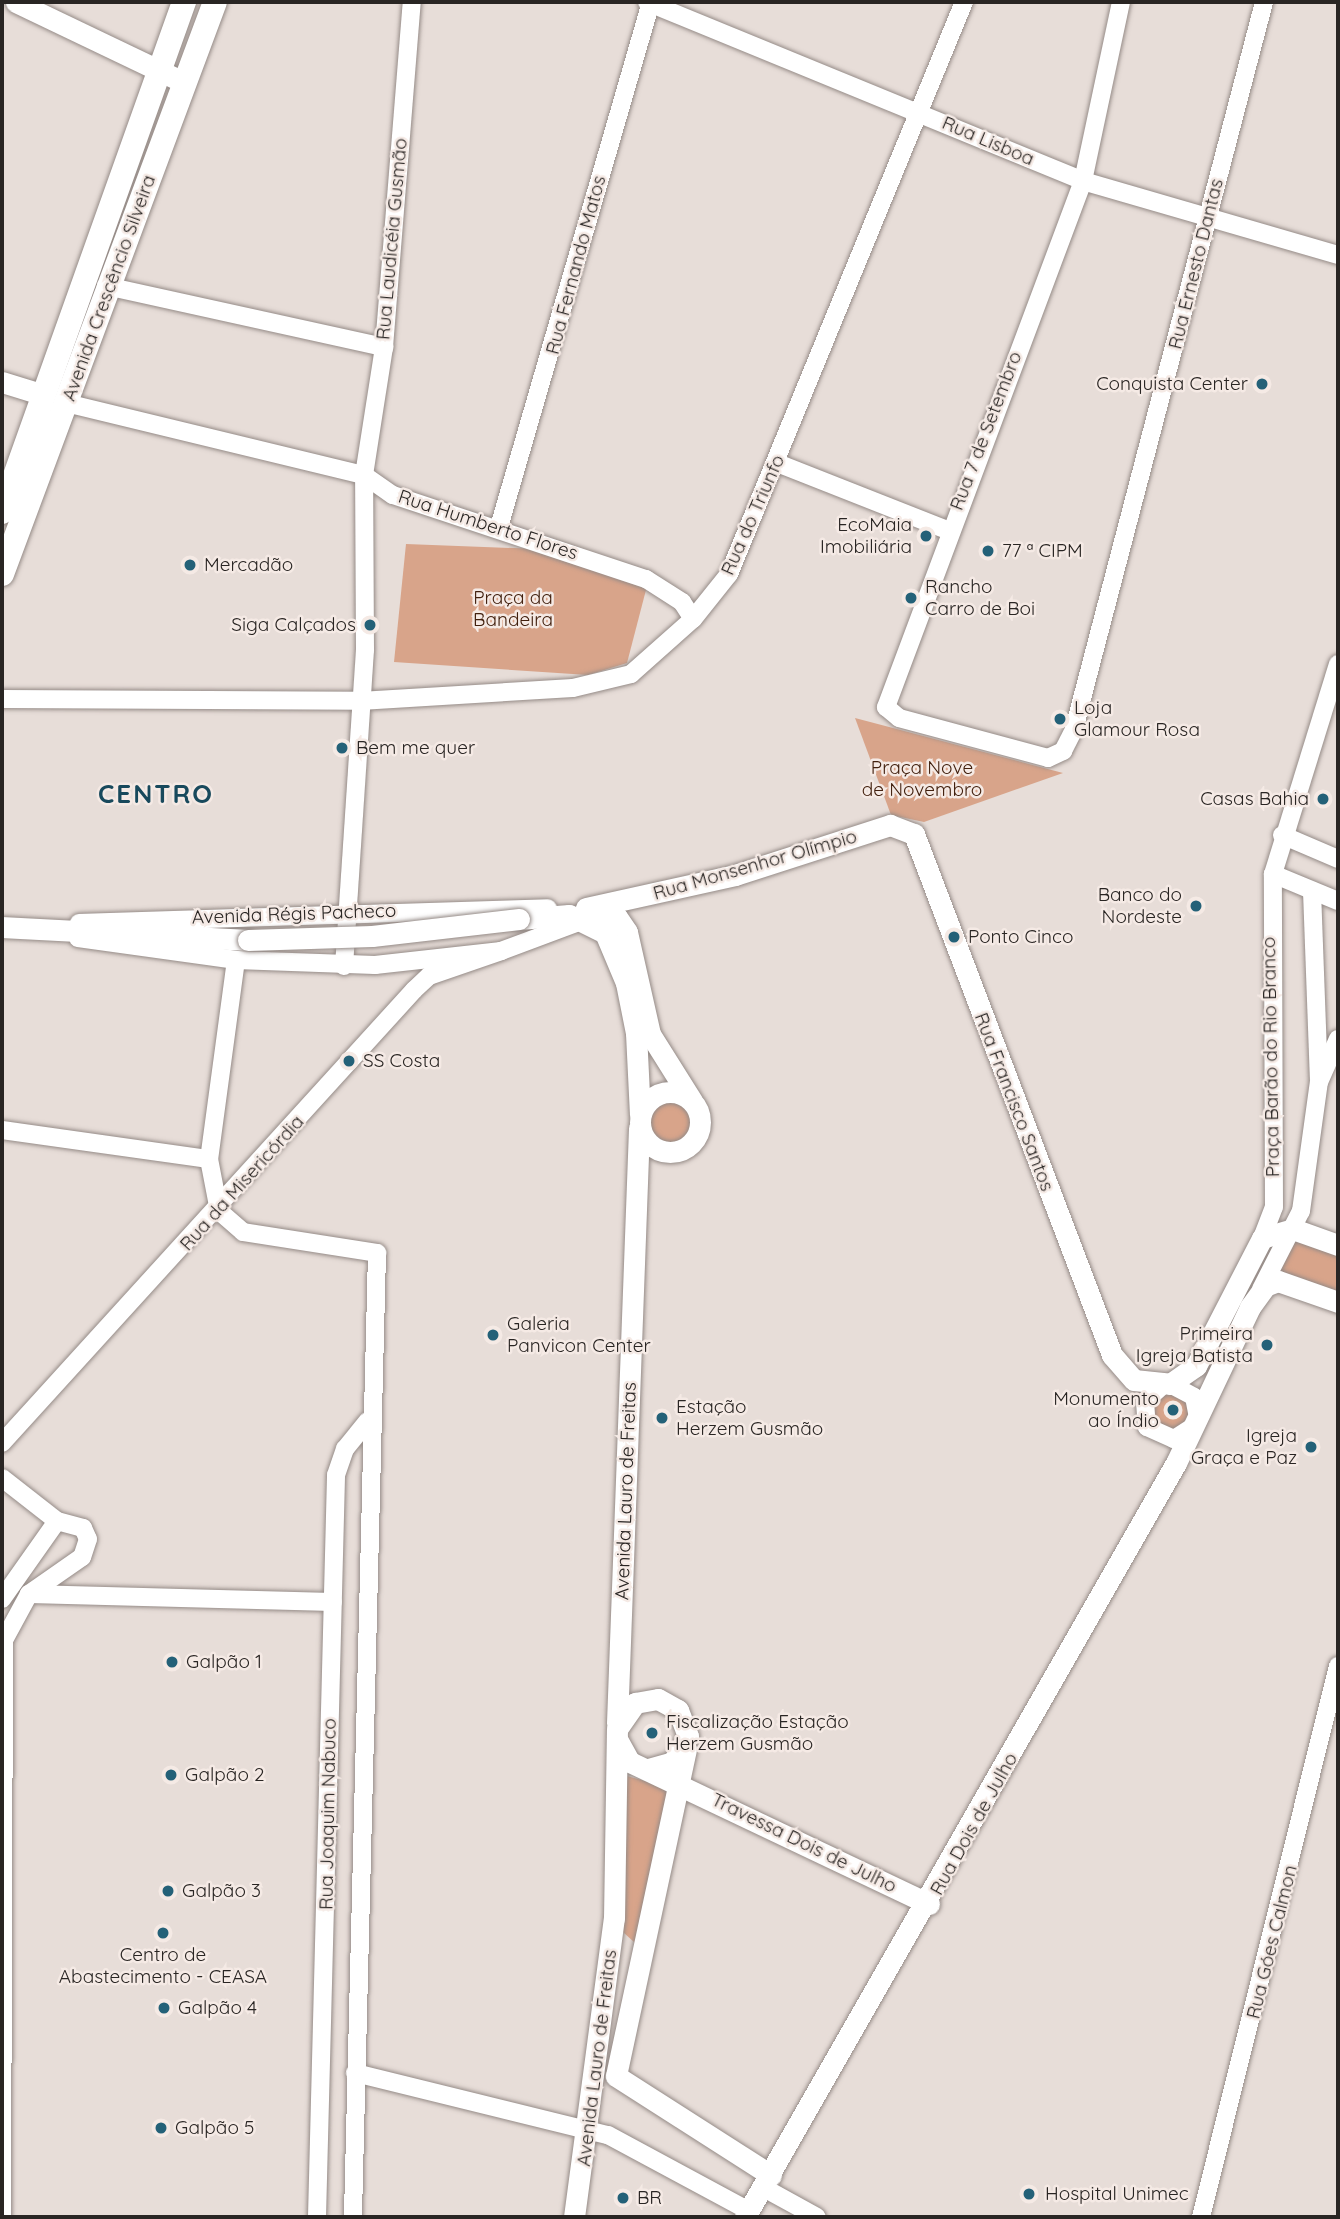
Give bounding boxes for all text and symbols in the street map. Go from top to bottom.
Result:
street label: Rua Lisboa [939,111,1037,171]
street label: Rua Laudicéia Gusmão [372,137,412,341]
street label: Avenida Crescêncio Silveira [57,172,161,404]
street label: Rua Fernando Matos [541,173,611,357]
street label: Rua Ernesto Dantas [1164,176,1228,352]
street label: Rua 7 de Setembro [945,348,1027,514]
place label: Conquista Center [1096,373,1248,395]
marker: Conquista Center [1254,376,1270,392]
street label: Rua do Triunfo [716,451,790,579]
street label: Rua Humberto Flores [395,485,581,565]
place label: EcoMaia Imobiliária [820,514,912,558]
marker: EcoMaia Imobiliária [918,528,934,544]
place label: 77 ª CIPM [1002,540,1083,562]
marker: 77 ª CIPM [980,543,996,559]
place label: Mercadão [204,554,293,576]
marker: Mercadão [182,557,198,573]
place label: Rancho Carro de Boi [925,576,1035,620]
park label: Praça da Bandeira [473,587,553,631]
marker: Rancho Carro de Boi [903,590,919,606]
place label: Siga Calçados [231,614,356,636]
marker: Siga Calçados [362,617,378,633]
place label: Loja Glamour Rosa [1074,697,1200,741]
marker: Loja Glamour Rosa [1052,711,1068,727]
place label: Bem me quer [356,737,475,759]
marker: Bem me quer [334,740,350,756]
park label: Praça Nove de Novembro [862,757,982,801]
district label: CENTRO [99,778,213,810]
place label: Casas Bahia [1200,788,1309,810]
marker: Casas Bahia [1315,791,1331,807]
street label: Rua Monsenhor Olímpio [650,825,860,905]
place label: Banco do Nordeste [1098,884,1182,928]
marker: Banco do Nordeste [1188,898,1204,914]
street label: Avenida Régis Pacheco [191,899,397,929]
place label: Ponto Cinco [968,926,1073,948]
marker: Ponto Cinco [946,929,962,945]
street label: Praça Barão do Rio Branco [1258,937,1284,1177]
street label: Rua Francisco Santos [969,1009,1059,1195]
place label: SS Costa [363,1050,440,1072]
marker: SS Costa [341,1053,357,1069]
street label: Rua da Misericórdia [175,1111,309,1255]
place label: Galeria Panvicon Center [507,1313,651,1357]
place label: Primeira Igreja Batista [1136,1323,1253,1367]
marker: Galeria Panvicon Center [485,1327,501,1343]
marker: Primeira Igreja Batista [1259,1337,1275,1353]
street label: Avenida Lauro de Freitas [611,1382,641,1600]
place label: Monumento ao Índio [1053,1388,1159,1432]
place label: Estação Herzem Gusmão [676,1396,823,1440]
marker: Monumento ao Índio [1165,1402,1181,1418]
marker: Estação Herzem Gusmão [654,1410,670,1426]
place label: Igreja Graça e Paz [1191,1425,1297,1469]
marker: Igreja Graça e Paz [1303,1439,1319,1455]
place label: Galpão 1 [186,1651,262,1673]
marker: Galpão 1 [164,1654,180,1670]
place label: Fiscalização Estação Herzem Gusmão [666,1711,849,1755]
street label: Rua Joaquim Nabuco [315,1718,341,1910]
marker: Fiscalização Estação Herzem Gusmão [644,1725,660,1741]
street label: Rua Dois de Julho [925,1749,1023,1899]
place label: Galpão 2 [185,1764,265,1786]
marker: Galpão 2 [163,1767,179,1783]
street label: Travessa Dois de Julho [708,1788,900,1898]
street label: Rua Góes Calmon [1242,1863,1302,2021]
place label: Galpão 3 [182,1880,261,1902]
marker: Galpão 3 [160,1883,176,1899]
marker: Centro de Abastecimento - CEASA [155,1925,171,1941]
place label: Centro de Abastecimento - CEASA [59,1944,267,1988]
street label: Avenida Lauro de Freitas [572,1948,622,2168]
place label: Galpão 4 [178,1997,257,2019]
marker: Galpão 4 [156,2000,172,2016]
place label: Galpão 5 [175,2117,254,2139]
marker: Galpão 5 [153,2120,169,2136]
place label: Hospital Unimec [1045,2183,1189,2205]
marker: Hospital Unimec [1019,2184,1039,2204]
place label: BR [637,2187,662,2209]
marker: BR [615,2190,631,2206]

